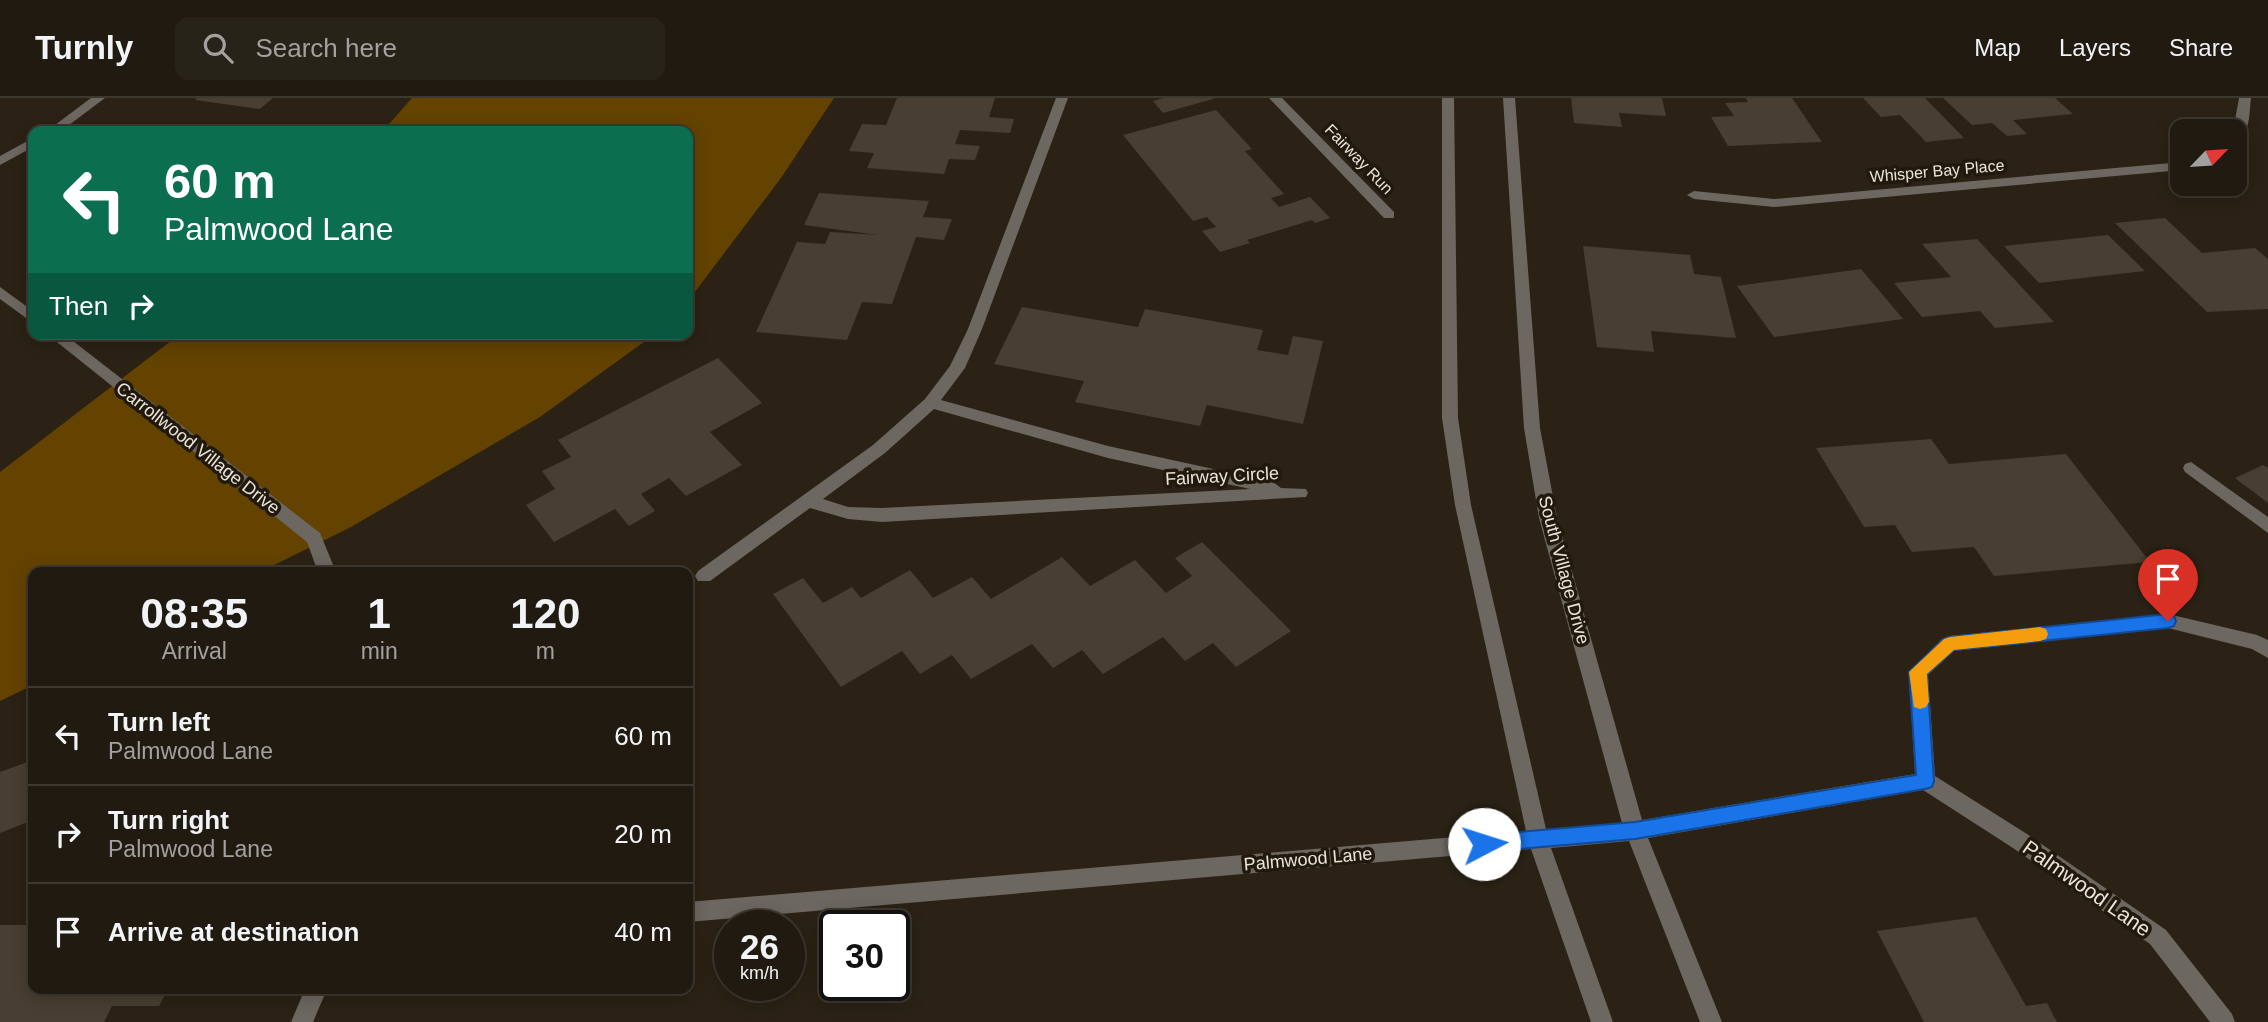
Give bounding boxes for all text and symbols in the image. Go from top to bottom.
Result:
search box [175,17,665,80]
text: Turnly [35,29,133,66]
icon: search [199,29,237,67]
text: Search here [255,33,397,63]
text: Map [1974,34,2021,61]
text: Layers [2059,34,2131,61]
text: Share [2169,34,2233,61]
north arrow [2170,119,2247,196]
map controls [2170,119,2247,196]
street label: Fairway Run [1322,121,1396,197]
icon: left [49,154,140,245]
text: 60 m [164,154,276,208]
street label: Whisper Bay Place [1869,157,2005,185]
text: Palmwood Lane [164,211,393,247]
icon: right [122,287,160,325]
text: Then [49,291,108,321]
street label: Carrollwood Village Drive [112,378,284,518]
street label: Fairway Circle [1165,463,1279,489]
street label: South Village Drive [1535,494,1593,646]
pin [2138,549,2198,621]
icon: arrive [2149,560,2187,598]
text: 08:35 [141,590,248,637]
text: 1 [367,590,391,637]
text: 120 [510,590,580,637]
text: Arrival [162,638,227,664]
text: min [361,638,398,664]
text: m [536,638,555,664]
text: Turn left [108,707,210,737]
icon: left [49,717,87,755]
text: 60 m [614,721,672,751]
text: Palmwood Lane [108,738,273,764]
text: Turn right [108,805,229,835]
position arrow [1447,807,1521,881]
icon: right [49,815,87,853]
text: 20 m [614,819,672,849]
street label: Palmwood Lane [2019,835,2155,941]
text: Palmwood Lane [108,836,273,862]
street label: Palmwood Lane [1243,843,1373,875]
speed limit sign: 30 [819,910,910,1001]
icon: arrive [49,913,87,951]
text: Arrive at destination [108,917,359,947]
text: 40 m [614,917,672,947]
text: 26 [740,927,779,966]
text: km/h [740,963,779,983]

